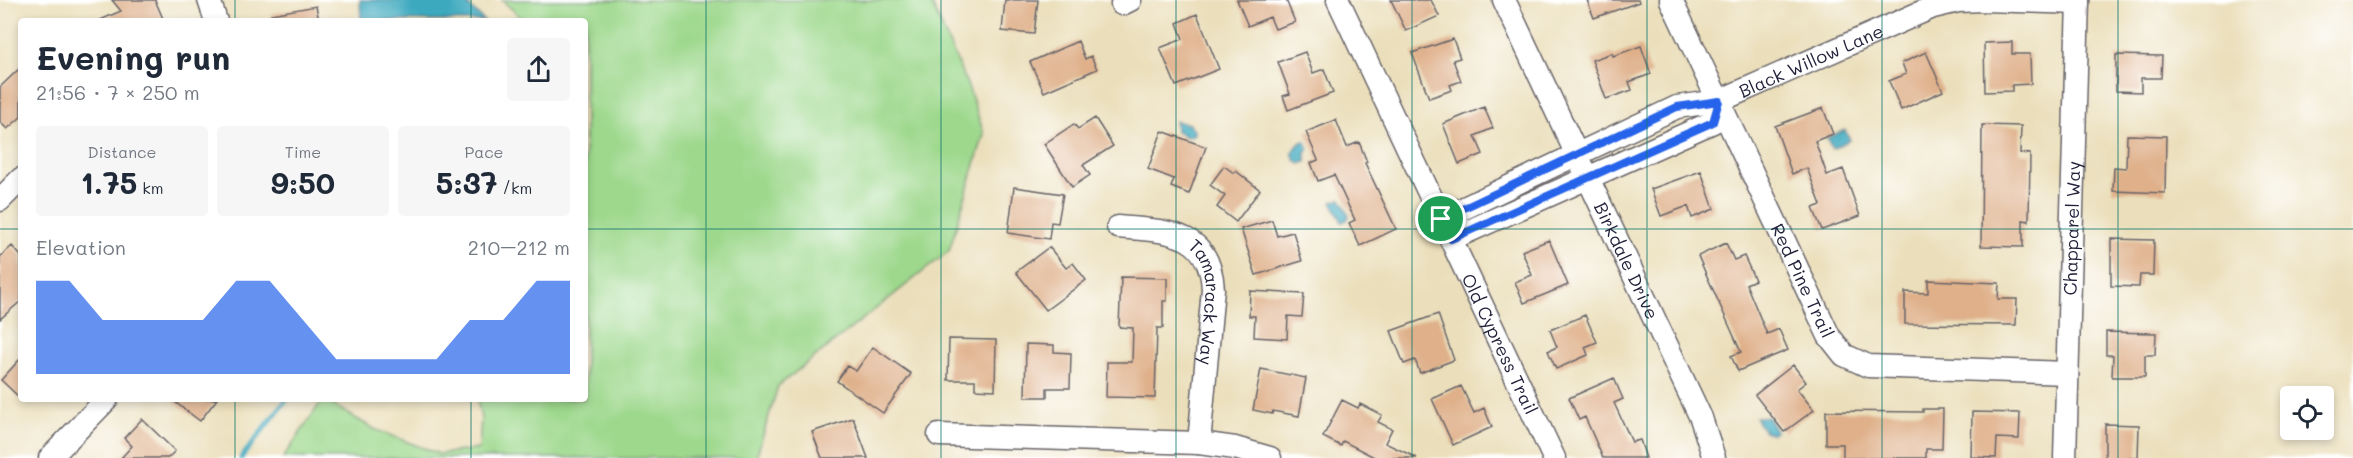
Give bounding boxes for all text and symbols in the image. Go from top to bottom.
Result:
street label: Black Willow Lane [1735,18,1887,103]
text: Evening run [36,35,230,78]
button: share [507,38,570,101]
text: 21:56 · 7 × 250 m [36,79,200,105]
text: Distance [88,141,156,162]
text: Time [285,141,321,162]
text: Pace [464,141,504,162]
street label: Chapparel Way [2058,160,2085,296]
text: 1.75 [80,162,137,202]
text: 9:50 [271,162,335,202]
text: 5:37 [436,162,497,202]
text: km [137,177,164,198]
text: /km [497,177,532,198]
pin [1415,193,1466,244]
street label: Birkdale Drive [1589,198,1665,323]
icon: arrive [1424,202,1457,235]
street label: Red Pine Trail [1766,219,1840,342]
street label: Tamarack Way [1184,233,1225,366]
text: Elevation [36,234,126,260]
text: 210–212 m [468,234,570,260]
street label: Old Cypress Trail [1457,269,1544,418]
map controls [2280,386,2334,440]
button: locate [2280,386,2334,440]

